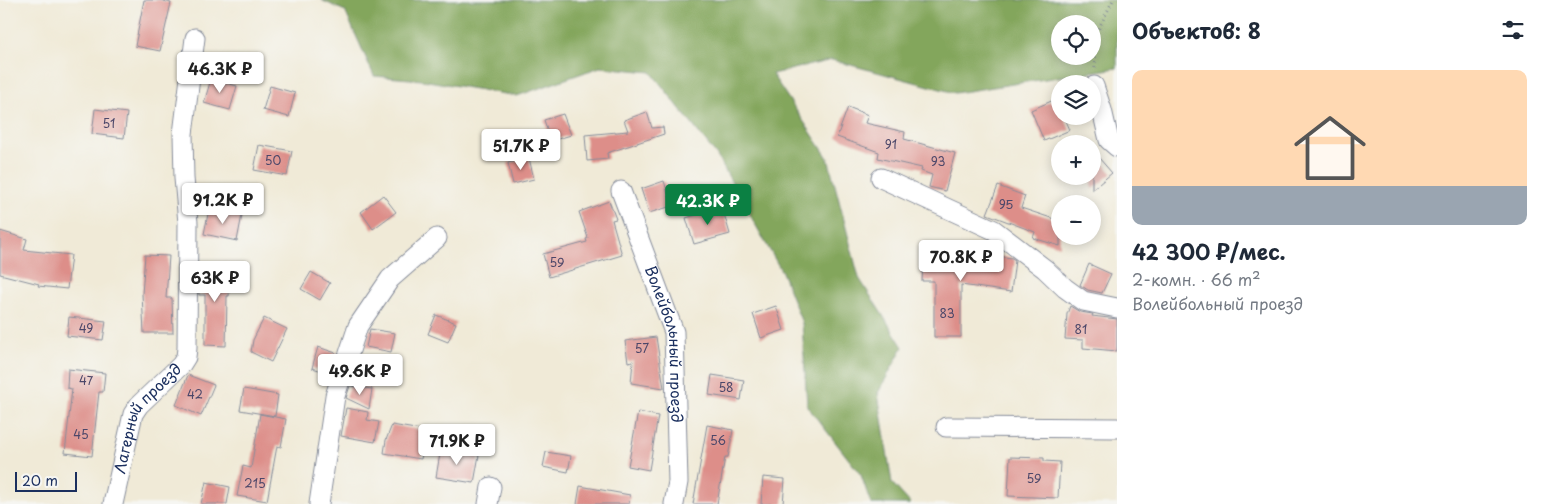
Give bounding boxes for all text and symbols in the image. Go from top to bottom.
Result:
text: Объектов: 8 [1132,14,1261,46]
map controls [1051,15,1101,245]
button: locate [1051,15,1101,65]
icon: filters [1499,16,1527,44]
pin: 46.3K ₽ [174,52,266,94]
text: 46.3K ₽ [188,56,252,80]
button: layers [1051,75,1101,125]
icon: home [1285,103,1375,193]
house number: 51 [103,114,115,132]
pin: 51.7K ₽ [475,128,567,171]
text: 51.7K ₽ [492,133,550,157]
house number: 91 [885,135,897,153]
button: + [1051,135,1101,185]
house number: 50 [265,151,281,169]
house number: 93 [931,152,945,170]
pin: 91.2K ₽ [177,182,269,225]
pin: 42.3K ₽ [662,184,754,226]
text: 91.2K ₽ [193,187,253,211]
text: 42.3K ₽ [676,188,740,212]
house number: 95 [999,195,1013,213]
button: − [1051,195,1101,245]
text: 42 300 ₽/мес. [1132,235,1286,267]
pin: 70.8K ₽ [915,240,1007,282]
text: 70.8K ₽ [930,244,992,268]
house number: 59 [550,253,564,271]
pin: 63K ₽ [180,260,250,303]
street label: Волейбольный проезд [640,262,689,423]
text: 63K ₽ [191,265,239,289]
text: 2-комн. · 66 m² [1132,267,1261,291]
text: Волейбольный проезд [1132,291,1303,315]
house number: 83 [939,304,955,322]
house number: 49 [79,319,93,337]
house number: 81 [1075,320,1087,338]
house number: 57 [635,339,649,357]
pin: 49.6K ₽ [314,354,406,396]
street label: Лагерный проезд [107,357,186,476]
text: 49.6K ₽ [329,358,391,382]
house number: 47 [79,371,94,389]
house number: 58 [718,378,734,396]
house number: 42 [187,385,203,403]
pin: 71.9K ₽ [411,424,503,466]
house number: 45 [73,425,89,443]
text: 71.9K ₽ [429,428,485,452]
house number: 56 [710,431,726,449]
scale bar [15,469,78,492]
house number: 59 [1027,469,1041,487]
text: 20 m [22,470,58,491]
house number: 215 [244,474,266,492]

